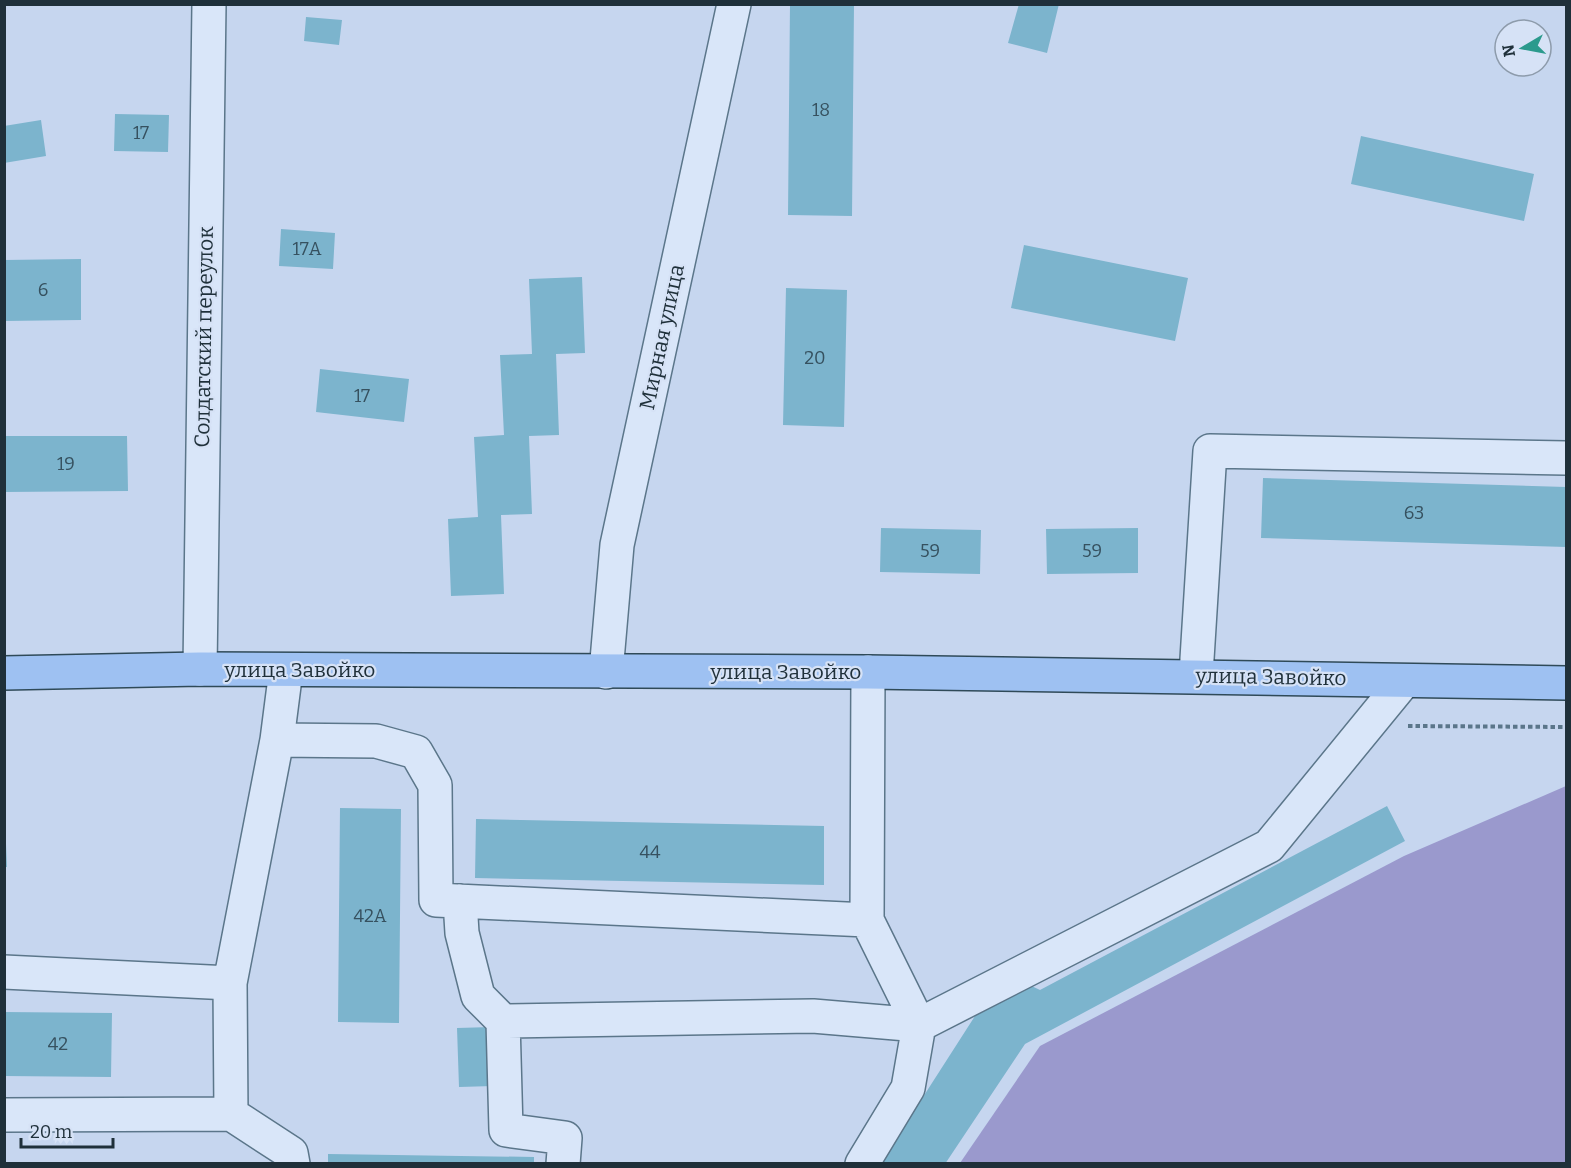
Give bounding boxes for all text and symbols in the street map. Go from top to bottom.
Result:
north arrow [1493,18,1553,78]
text: N [1498,43,1519,58]
house number: 18 [812,99,830,121]
house number: 17 [133,122,149,144]
street label: Солдатский переулок [189,225,219,448]
house number: 17А [293,238,322,260]
street label: Мирная улица [634,261,690,412]
house number: 6 [38,279,48,301]
house number: 20 [804,347,826,369]
house number: 17 [354,385,370,407]
house number: 19 [57,453,75,475]
house number: 63 [1404,502,1424,524]
house number: 59 [920,540,940,562]
house number: 59 [1082,540,1102,562]
street label: улица Завойко [224,657,375,683]
street label: улица Завойко [710,659,861,685]
street label: улица Завойко [1194,663,1347,691]
house number: 44 [639,841,661,863]
house number: 42А [353,905,387,927]
house number: 42 [48,1033,68,1055]
scale bar [21,1111,112,1149]
text: 20 m [30,1121,72,1143]

